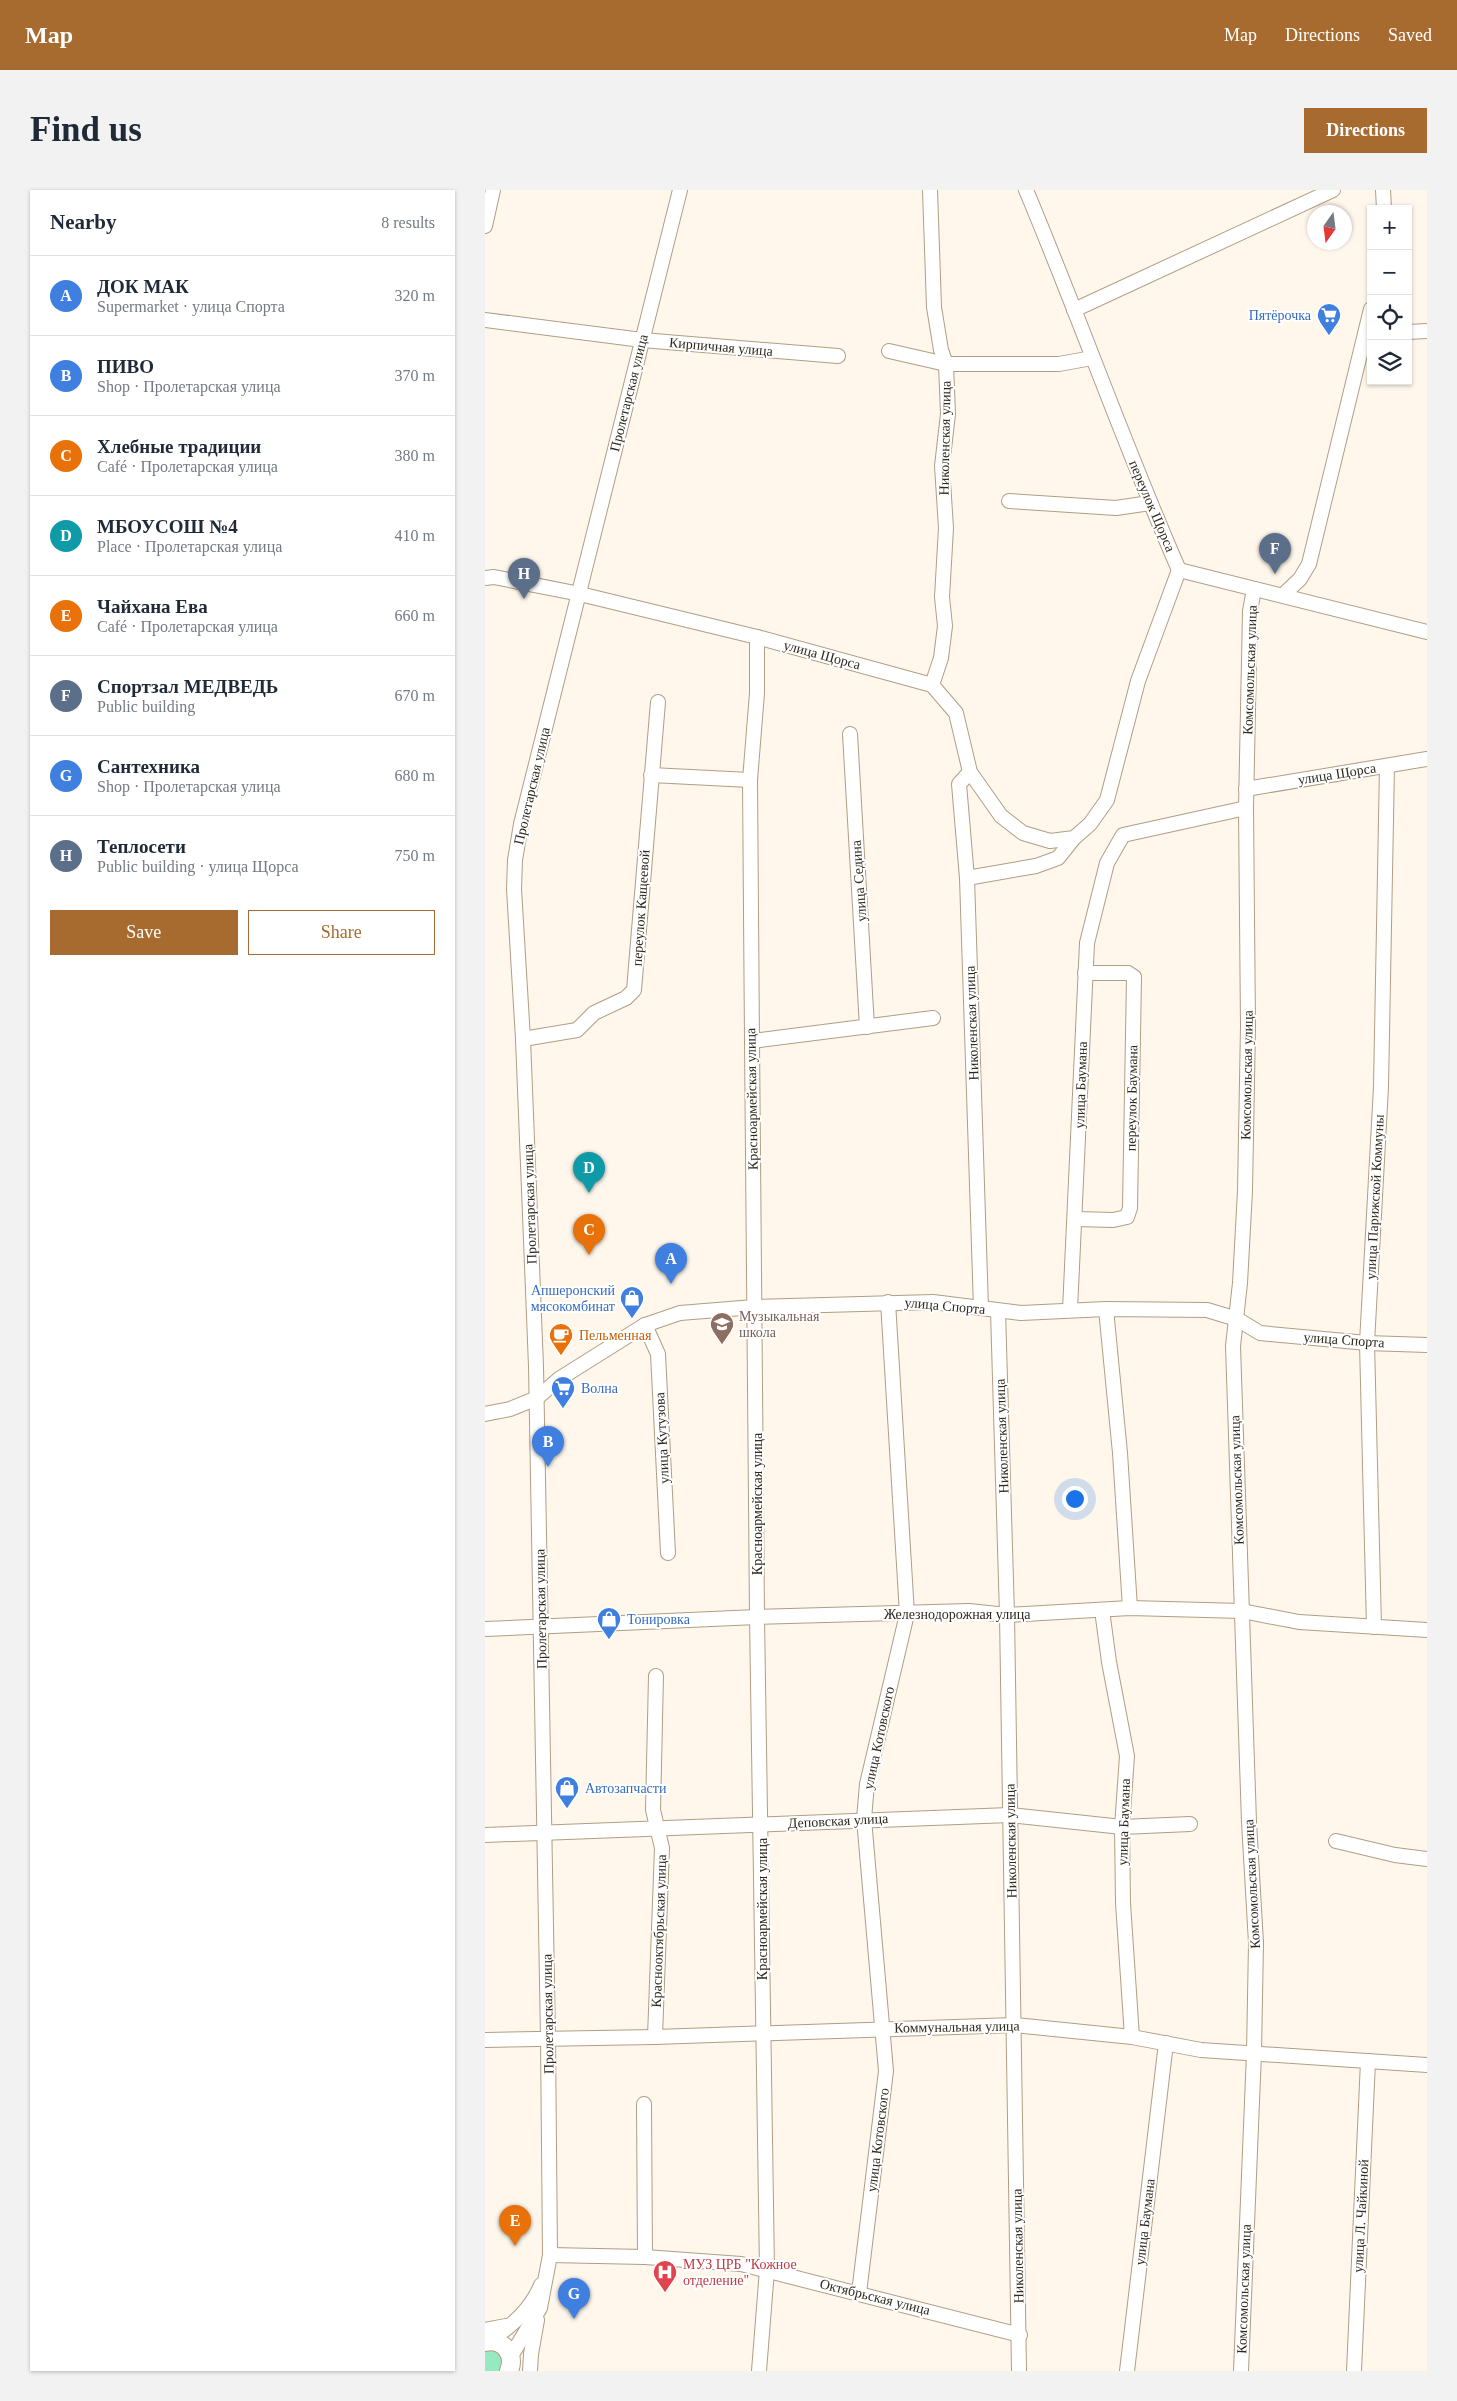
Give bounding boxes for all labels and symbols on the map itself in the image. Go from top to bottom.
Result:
north arrow [1307,205,1352,250]
supermarket icon: Пятёрочка [1316,302,1342,336]
place label: Пятёрочка [1249,308,1312,323]
street label: Пролетарская улица [607,332,651,453]
street label: Кирпичная улица [669,335,774,359]
street label: Николенская улица [936,380,954,495]
street label: переулок Щорса [1126,458,1178,555]
pin: F [1259,533,1291,574]
pin: H [508,558,540,599]
street label: Комсомольская улица [1240,604,1260,735]
street label: улица Щорса [782,638,863,673]
street label: Пролетарская улица [511,725,553,846]
street label: улица Щорса [1297,760,1378,788]
street label: улица Седина [849,839,869,922]
street label: переулок Кащеевой [629,849,653,967]
street label: Николенская улица [962,965,981,1081]
street label: Комсомольская улица [1238,1009,1256,1140]
street label: Красноармейская улица [743,1027,761,1170]
street label: улица Баумана [1072,1040,1090,1129]
street label: переулок Баумана [1124,1044,1140,1151]
street label: улица Парижской Коммуны [1363,1113,1387,1280]
street label: Пролетарская улица [520,1143,540,1264]
pin: D [573,1152,605,1193]
pin: C [573,1214,605,1255]
pin: A [655,1243,687,1284]
place label: Апшеронский мясокомбинат [531,1283,616,1314]
shop icon: Апшеронский мясокомбинат [619,1285,645,1319]
street label: улица Спорта [904,1295,987,1317]
place label: Музыкальная школа [739,1309,820,1340]
school or university icon: Музыкальная школа [709,1311,735,1345]
cafe icon: Пельменная [548,1322,574,1356]
place label: Пельменная [579,1328,652,1343]
street label: улица Спорта [1303,1330,1386,1350]
supermarket icon: Волна [550,1375,576,1409]
street label: Николенская улица [992,1378,1011,1494]
place label: Волна [581,1381,619,1396]
street label: улица Кутузова [652,1391,672,1484]
street label: Комсомольская улица [1227,1414,1247,1545]
pin: B [532,1426,564,1467]
street label: Красноармейская улица [750,1432,765,1575]
your location [1062,1486,1088,1512]
street label: Пролетарская улица [532,1548,550,1669]
shop icon: Тонировка [596,1606,622,1640]
street label: Железнодорожная улица [884,1607,1031,1622]
place label: Тонировка [627,1612,691,1627]
street label: улица Котовского [861,1685,897,1791]
shop icon: Автозапчасти [554,1775,580,1809]
street label: улица Баумана [1115,1777,1133,1866]
place label: Автозапчасти [585,1781,667,1796]
street label: Николенская улица [1002,1783,1020,1898]
street label: Деповская улица [787,1811,889,1831]
street label: Комсомольская улица [1241,1818,1263,1949]
street label: Красноармейская улица [755,1837,770,1980]
street label: Краснооктябрьская улица [649,1853,669,2008]
street label: Пролетарская улица [539,1953,557,2074]
street label: Коммунальная улица [894,2018,1021,2036]
street label: улица Котовского [864,2087,892,2193]
street label: улица Л. Чайкиной [1351,2158,1371,2273]
street label: улица Баумана [1132,2177,1158,2266]
street label: Николенская улица [1009,2188,1027,2303]
pin: E [499,2205,531,2246]
street label: Комсомольская улица [1234,2223,1254,2354]
place label: МУЗ ЦРБ "Кожное отделение" [683,2257,797,2288]
hospital icon: МУЗ ЦРБ "Кожное отделение" [652,2259,678,2293]
street label: Октябрьская улица [818,2276,932,2318]
pin: G [558,2278,590,2319]

